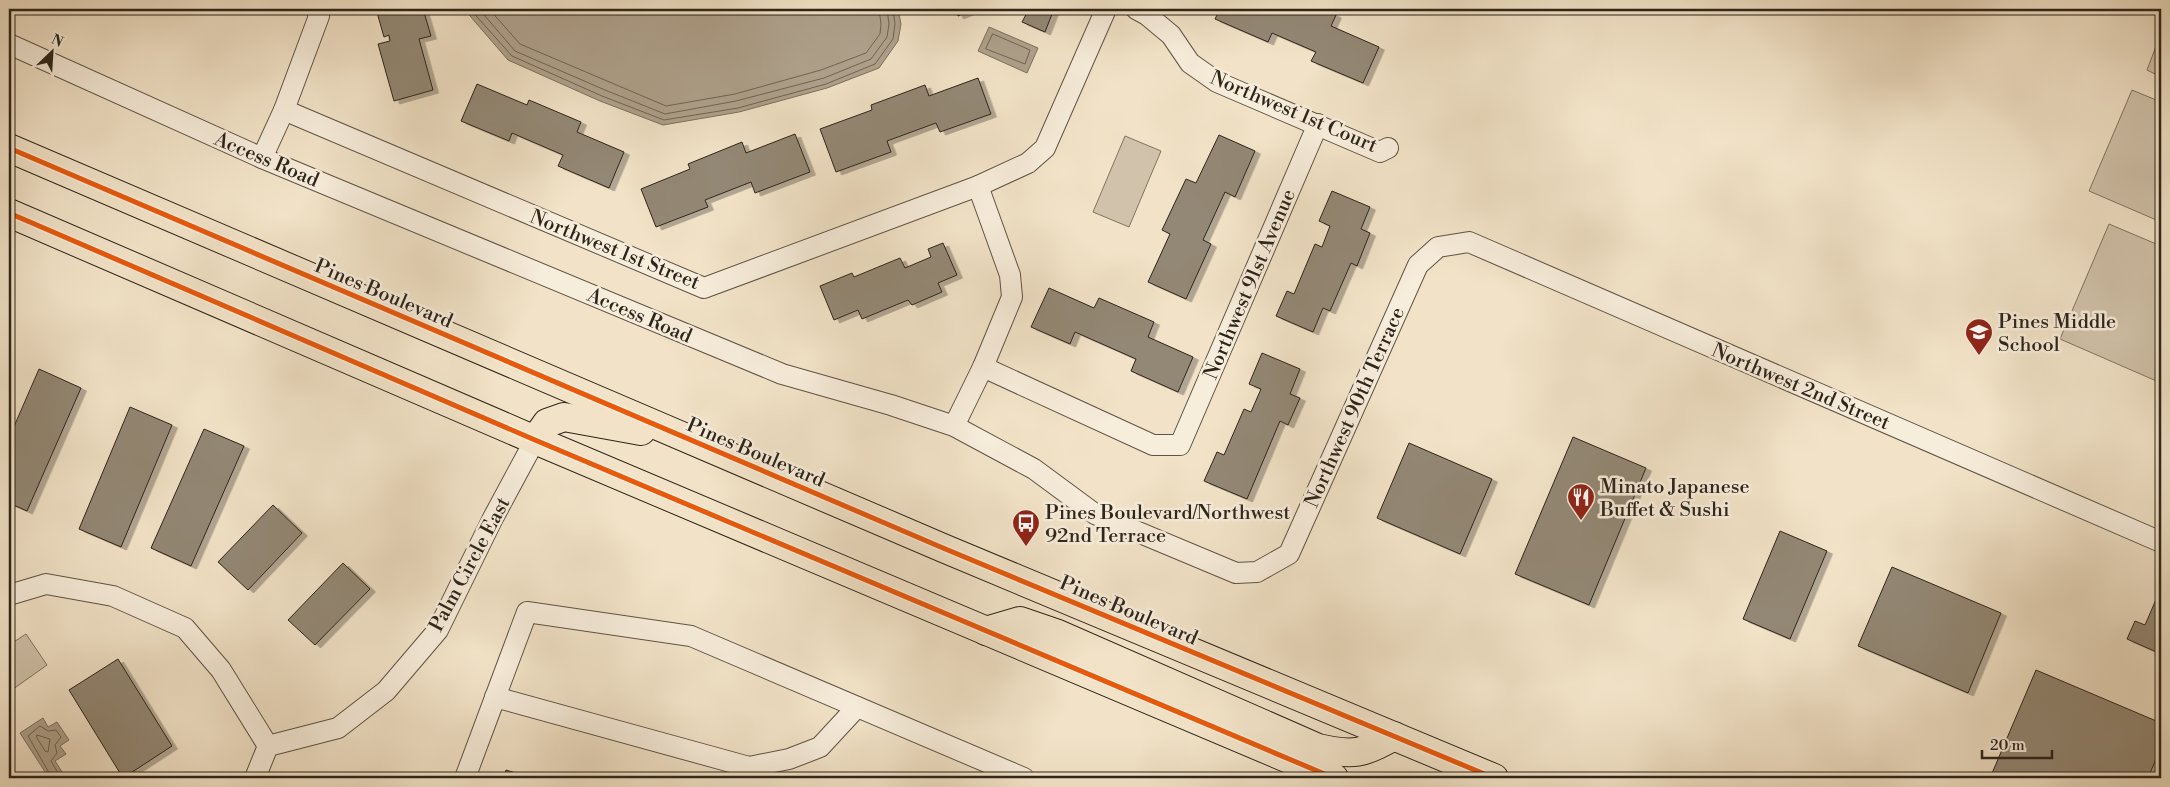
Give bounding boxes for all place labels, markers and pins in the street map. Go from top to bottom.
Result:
place label: Pines Middle School [1998,310,2116,358]
school or university icon: Pines Middle School [1964,317,1994,356]
place label: Minato Japanese Buffet & Sushi [1599,475,1750,523]
restaurant icon: Minato Japanese Buffet & Sushi [1566,482,1596,521]
place label: Pines Boulevard/Northwest 92nd Terrace [1045,501,1290,549]
bus stop icon: Pines Boulevard/Northwest 92nd Terrace [1011,508,1041,547]

